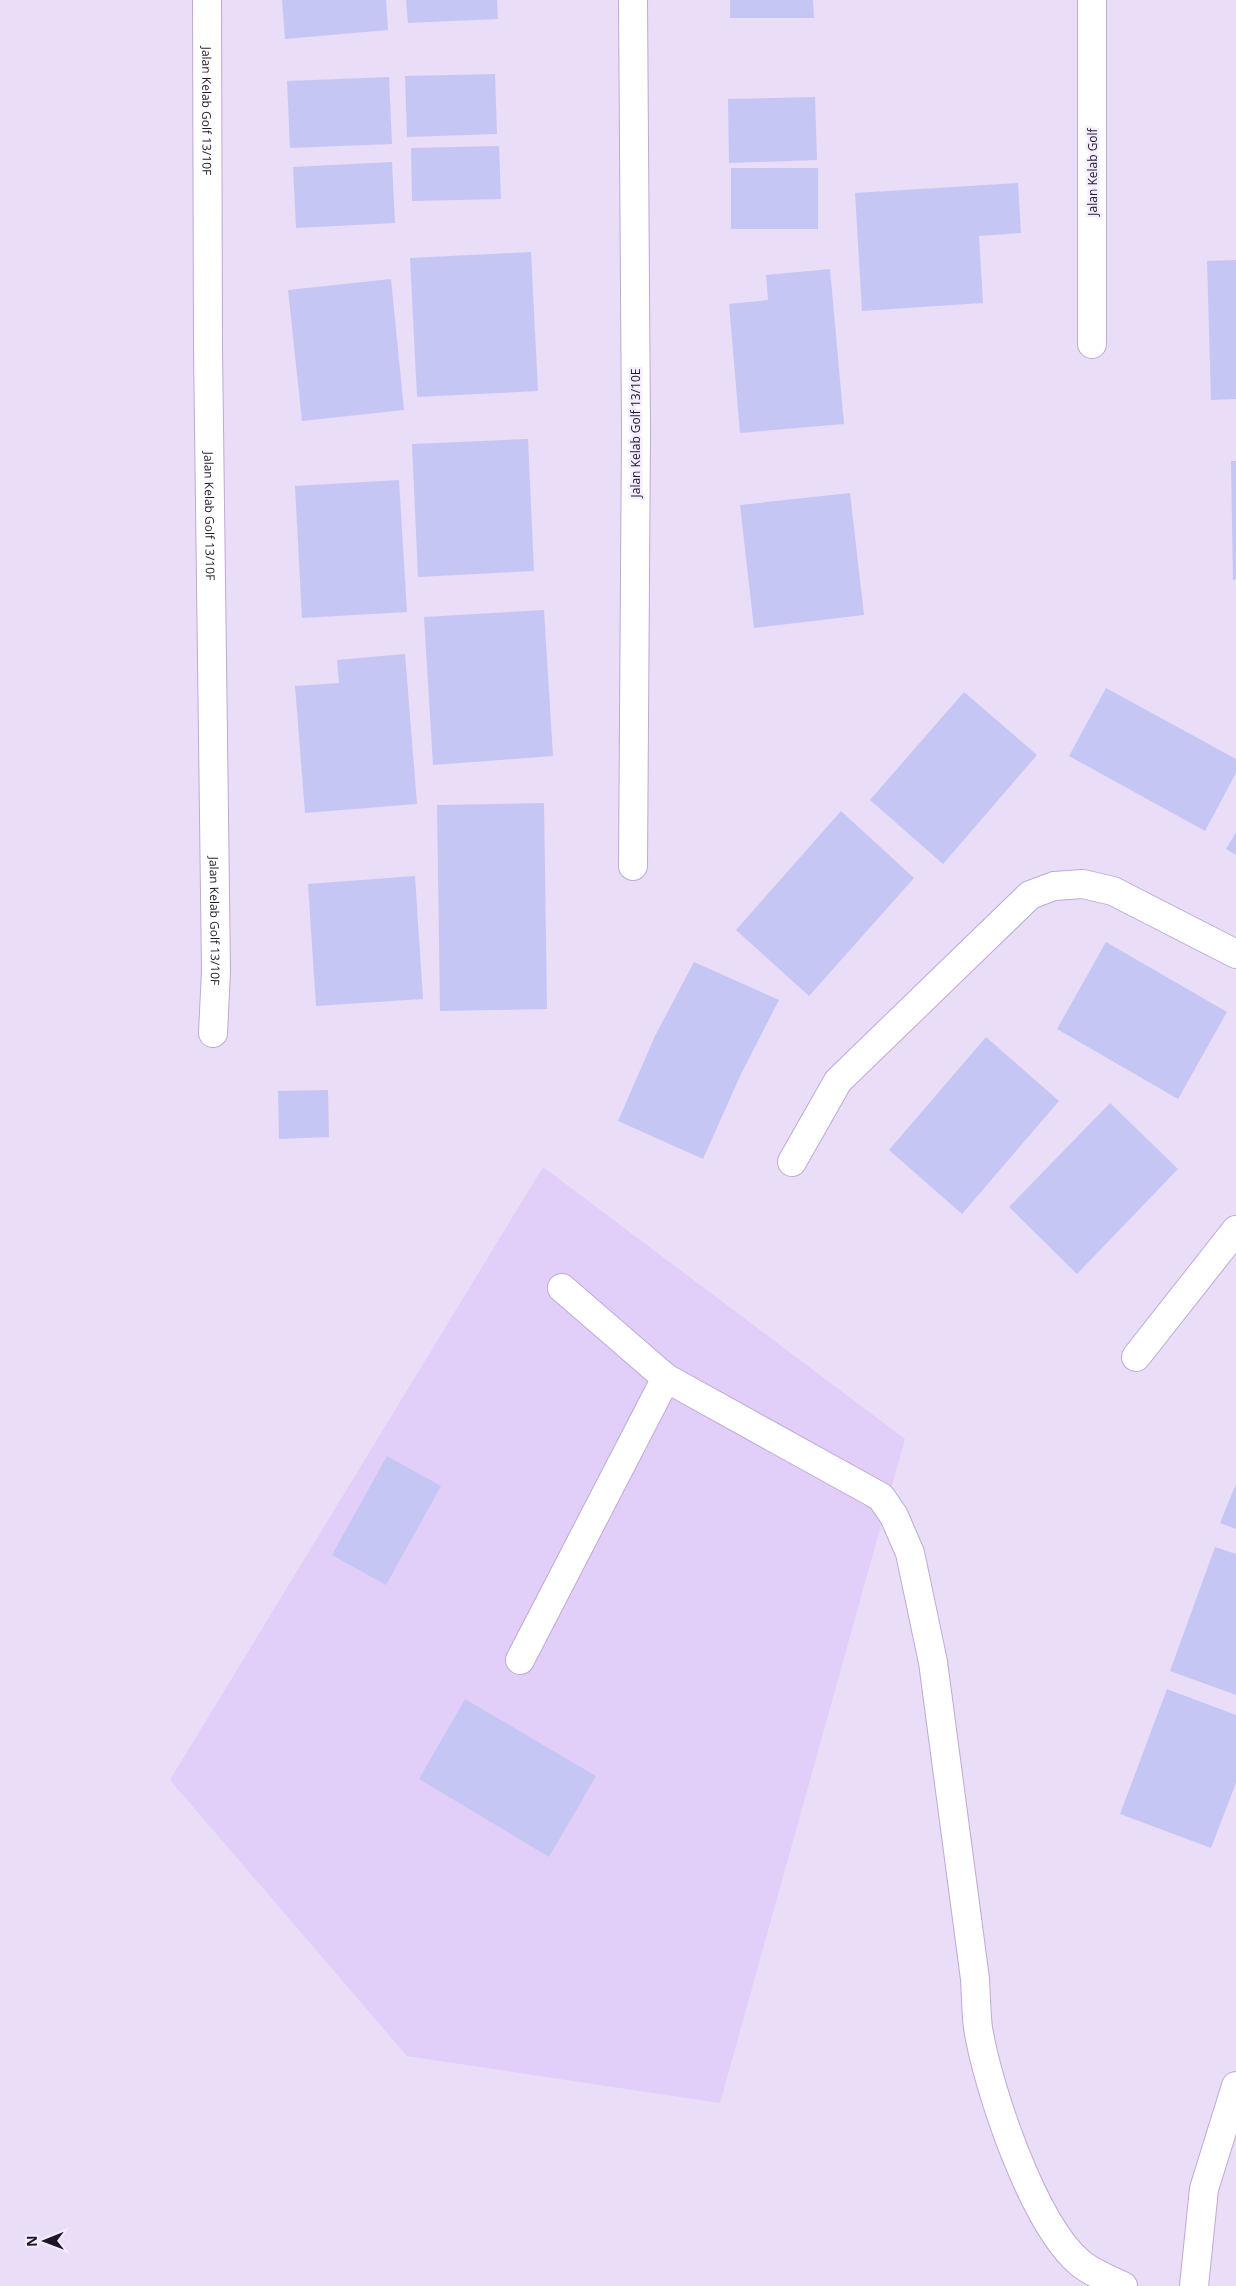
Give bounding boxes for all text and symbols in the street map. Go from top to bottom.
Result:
street label: Jalan Kelab Golf 13/10F [199,46,216,175]
street label: Jalan Kelab Golf [1084,127,1101,217]
street label: Jalan Kelab Golf 13/10E [627,369,644,498]
street label: Jalan Kelab Golf 13/10F [201,451,219,580]
street label: Jalan Kelab Golf 13/10F [206,856,225,986]
north arrow [20,2216,70,2266]
text: N [22,2235,41,2247]

